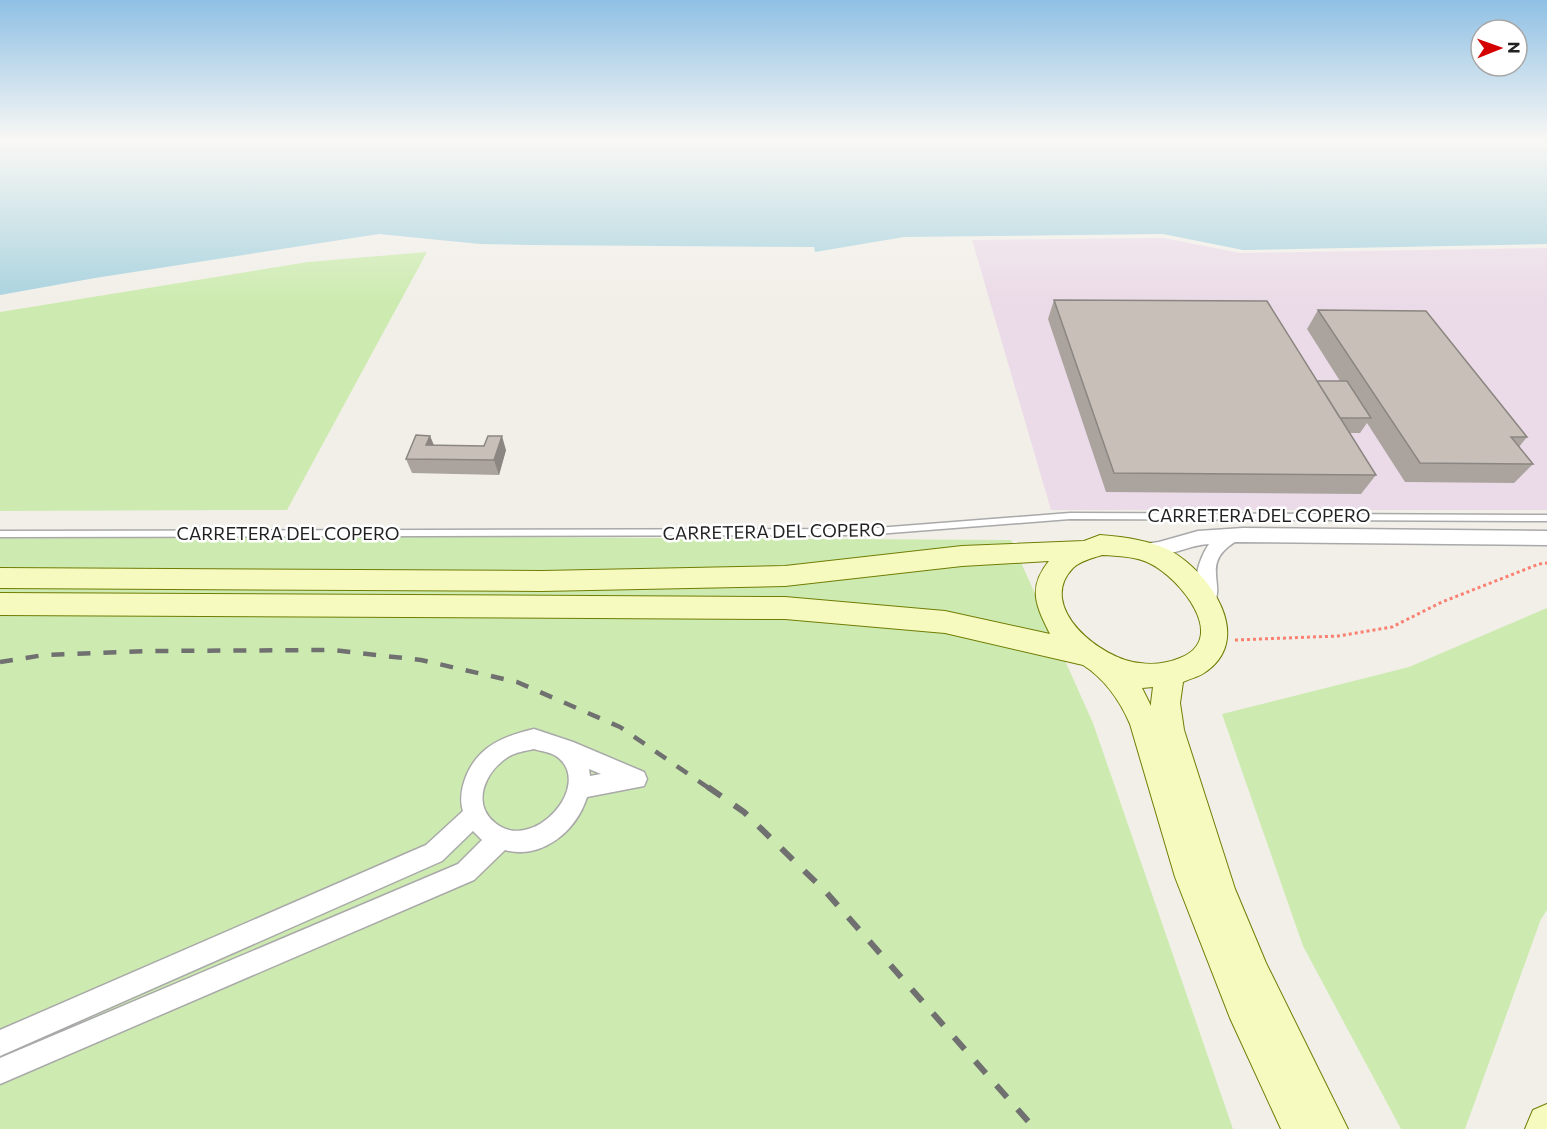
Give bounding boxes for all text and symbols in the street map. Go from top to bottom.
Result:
north arrow [1469,18,1529,78]
text: N [1505,42,1524,54]
street label: CARRETERA DEL COPERO [1148,504,1370,526]
street label: CARRETERA DEL COPERO [662,518,886,544]
street label: CARRETERA DEL COPERO [177,522,399,544]

